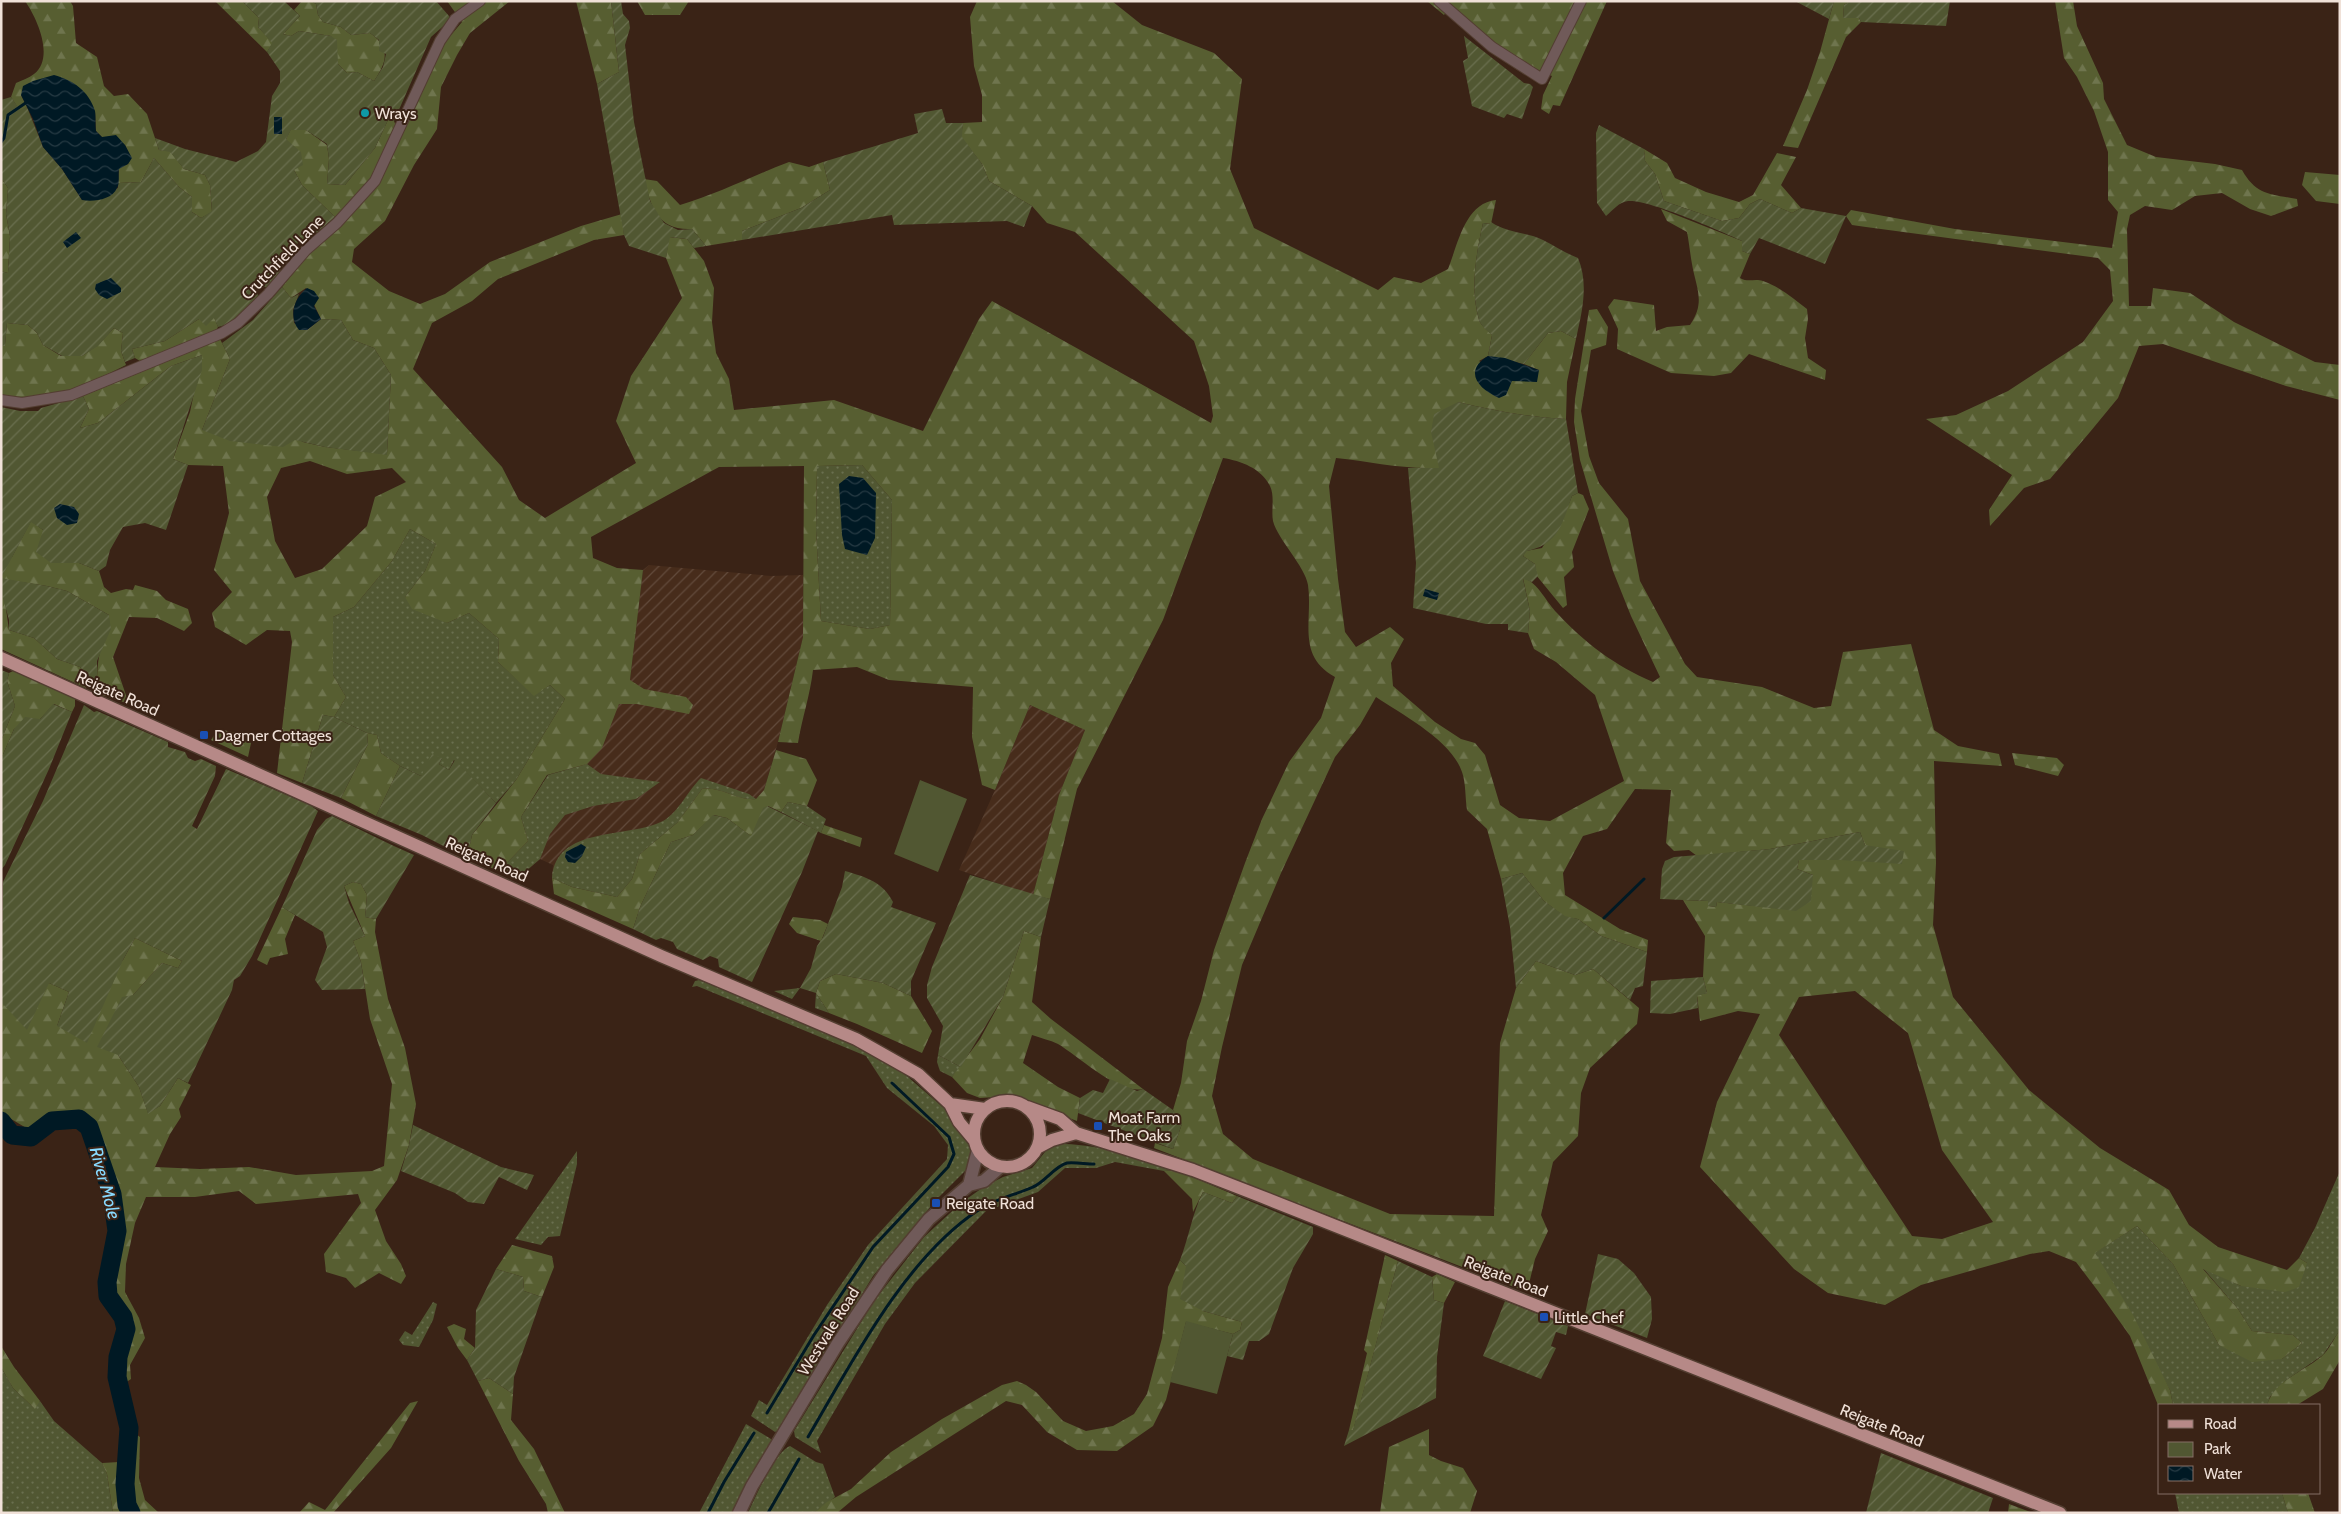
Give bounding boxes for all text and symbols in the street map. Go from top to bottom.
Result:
place label: Wrays [375,104,417,123]
marker: Wrays [359,107,371,119]
street label: Crutchfield Lane [237,211,327,304]
street label: Reigate Road [74,667,162,720]
place label: Dagmer Cottages [214,726,332,745]
marker: Dagmer Cottages [198,729,210,741]
street label: Reigate Road [443,833,531,886]
place label: Moat Farm The Oaks [1108,1108,1180,1145]
marker: Moat Farm The Oaks [1092,1120,1104,1132]
water label: River Mole [85,1144,125,1222]
place label: Reigate Road [946,1194,1034,1213]
marker: Reigate Road [930,1197,942,1209]
street label: Reigate Road [1461,1252,1550,1301]
street label: Westvale Road [794,1284,863,1379]
place label: Little Chef [1554,1308,1624,1327]
marker: Little Chef [1538,1311,1550,1323]
street label: Reigate Road [1837,1400,1926,1451]
legend [2158,1404,2321,1494]
text: Road [2204,1415,2237,1433]
text: Park [2204,1440,2231,1458]
text: Water [2204,1465,2242,1483]

